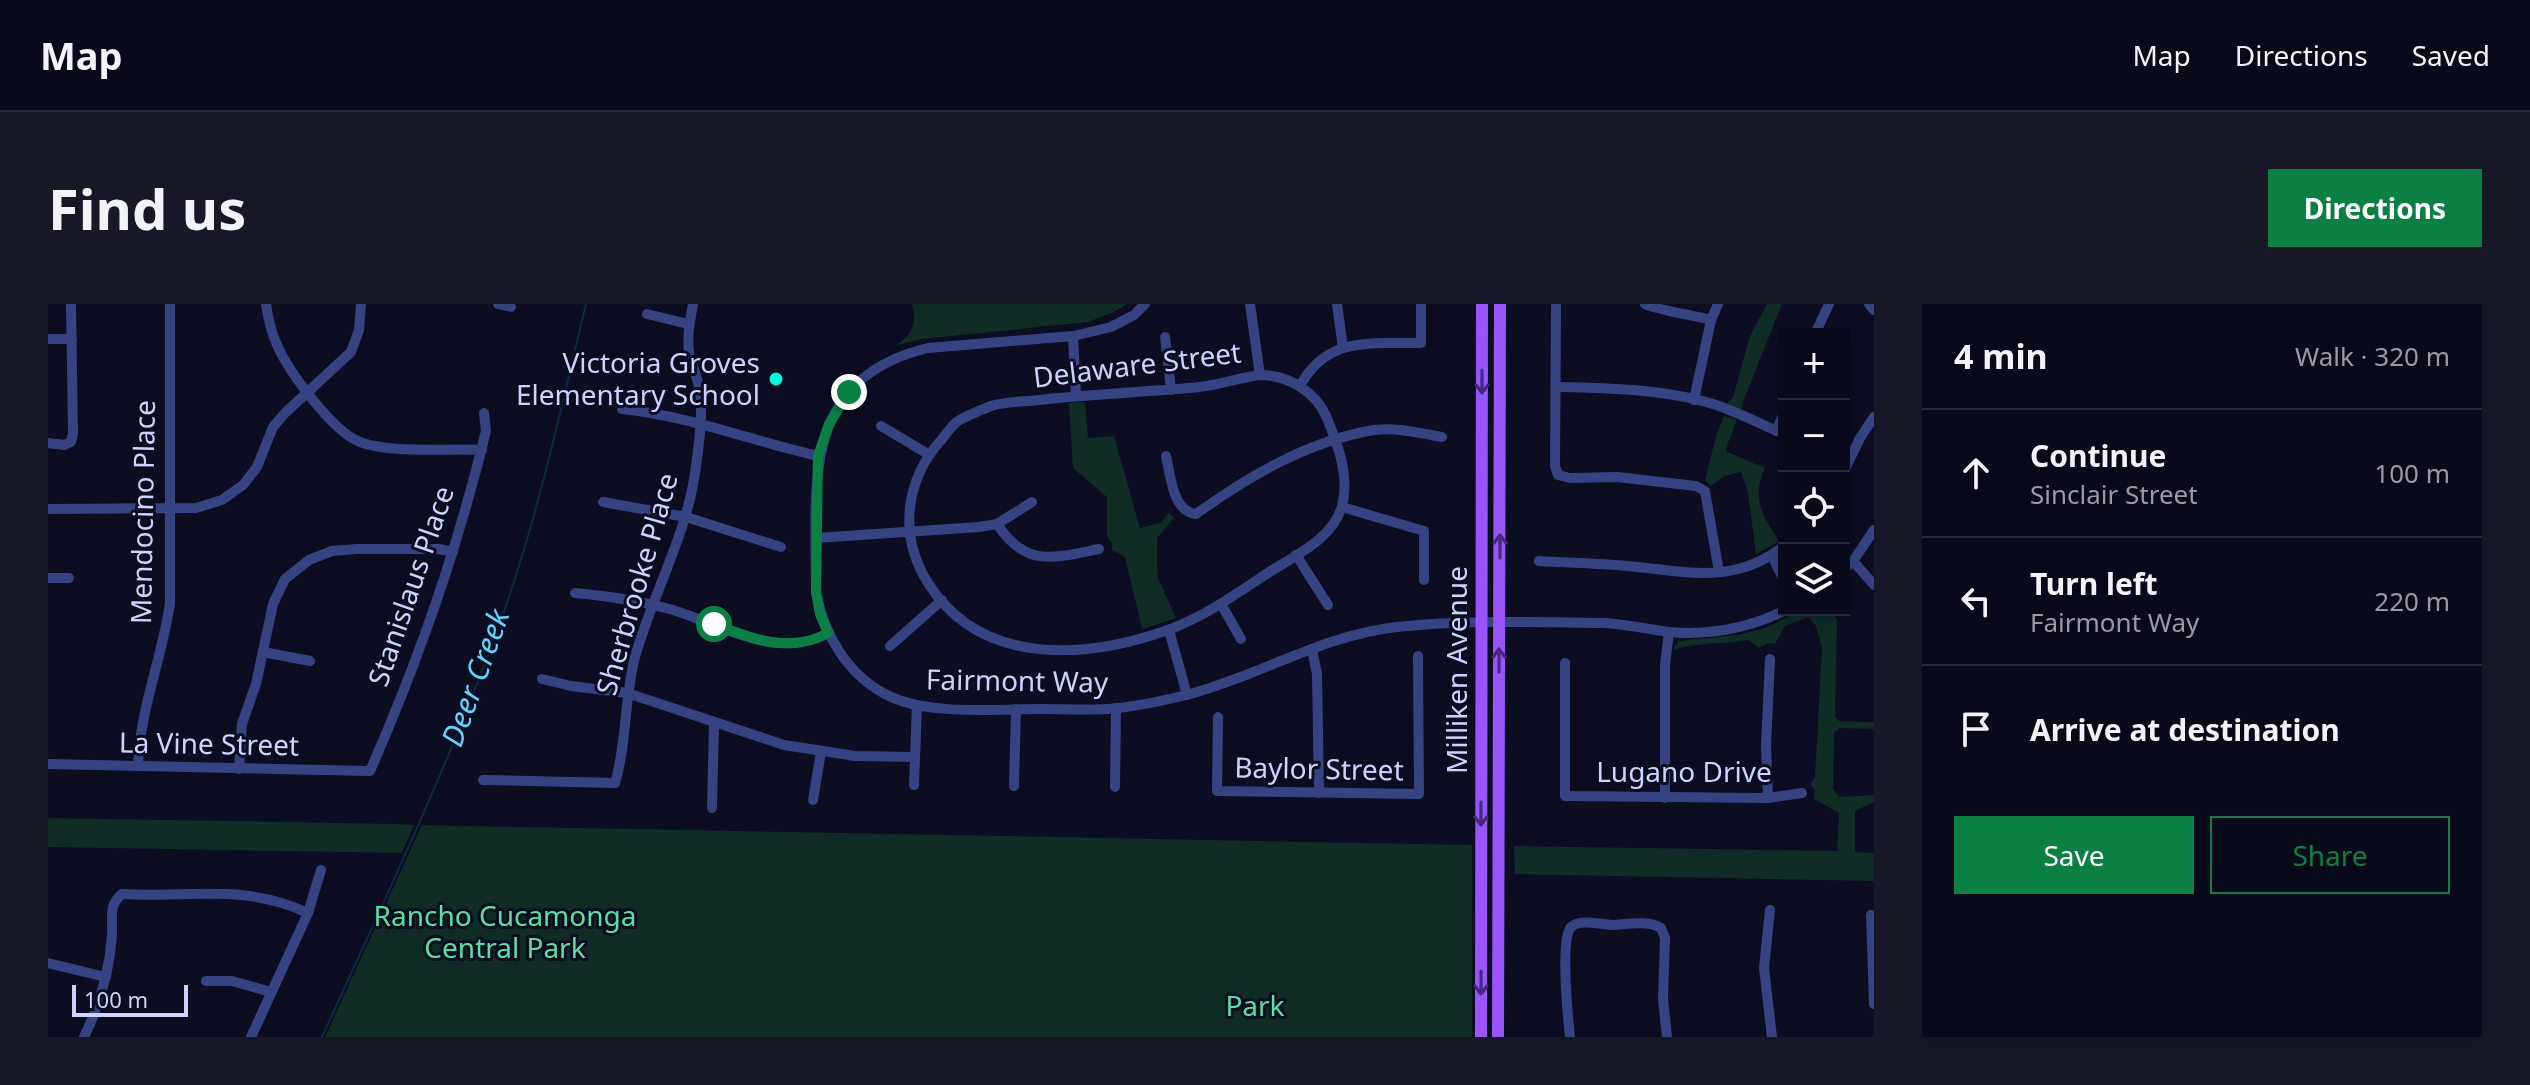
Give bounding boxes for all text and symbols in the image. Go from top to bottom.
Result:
text: Map [40,29,123,81]
text: Map [2132,36,2191,74]
text: Directions [2235,36,2368,74]
text: Saved [2412,36,2490,74]
button: Directions [2268,169,2482,247]
text: Find us [48,170,246,246]
map controls [1778,328,1850,616]
button: + [1778,328,1850,400]
street label: Delaware Street [1031,332,1243,396]
text: 4 min [1954,333,2048,379]
text: Walk · 320 m [2295,338,2450,374]
place label: Victoria Groves Elementary School [516,343,760,413]
one-way arrow [1474,368,1490,395]
marker: Victoria Groves Elementary School [767,370,785,388]
route end [831,374,867,410]
street label: Mendocino Place [121,400,163,624]
button: − [1778,400,1850,472]
text: Continue [2030,435,2166,476]
icon: ahead [1954,451,1998,495]
text: 100 m [2374,455,2450,491]
street label: Sherbrooke Place [586,468,686,699]
button: locate [1778,472,1850,544]
text: Sinclair Street [2030,476,2198,512]
street label: Stanislaus Place [358,481,462,691]
one-way arrow [1492,533,1508,560]
button: layers [1778,544,1850,616]
text: Turn left [2030,563,2158,604]
street label: Milliken Avenue [1437,566,1475,774]
icon: left [1954,579,1998,623]
text: 220 m [2374,583,2450,619]
water label: Deer Creek [431,602,519,752]
text: Fairmont Way [2030,604,2199,640]
route start [696,606,732,642]
one-way arrow [1491,647,1507,674]
street label: Fairmont Way [926,659,1109,701]
icon: arrive [1954,707,1998,751]
text: Arrive at destination [2030,709,2340,750]
street label: La Vine Street [119,722,299,764]
street label: Baylor Street [1234,748,1404,788]
street label: Lugano Drive [1596,752,1772,790]
one-way arrow [1473,800,1489,827]
button: Save [1954,816,2194,894]
button: Share [2210,816,2450,894]
park label: Rancho Cucamonga Central Park [374,896,636,966]
one-way arrow [1473,969,1489,996]
scale bar [72,981,188,1017]
text: 100 m [84,984,148,1014]
park label: Park [1225,986,1285,1024]

